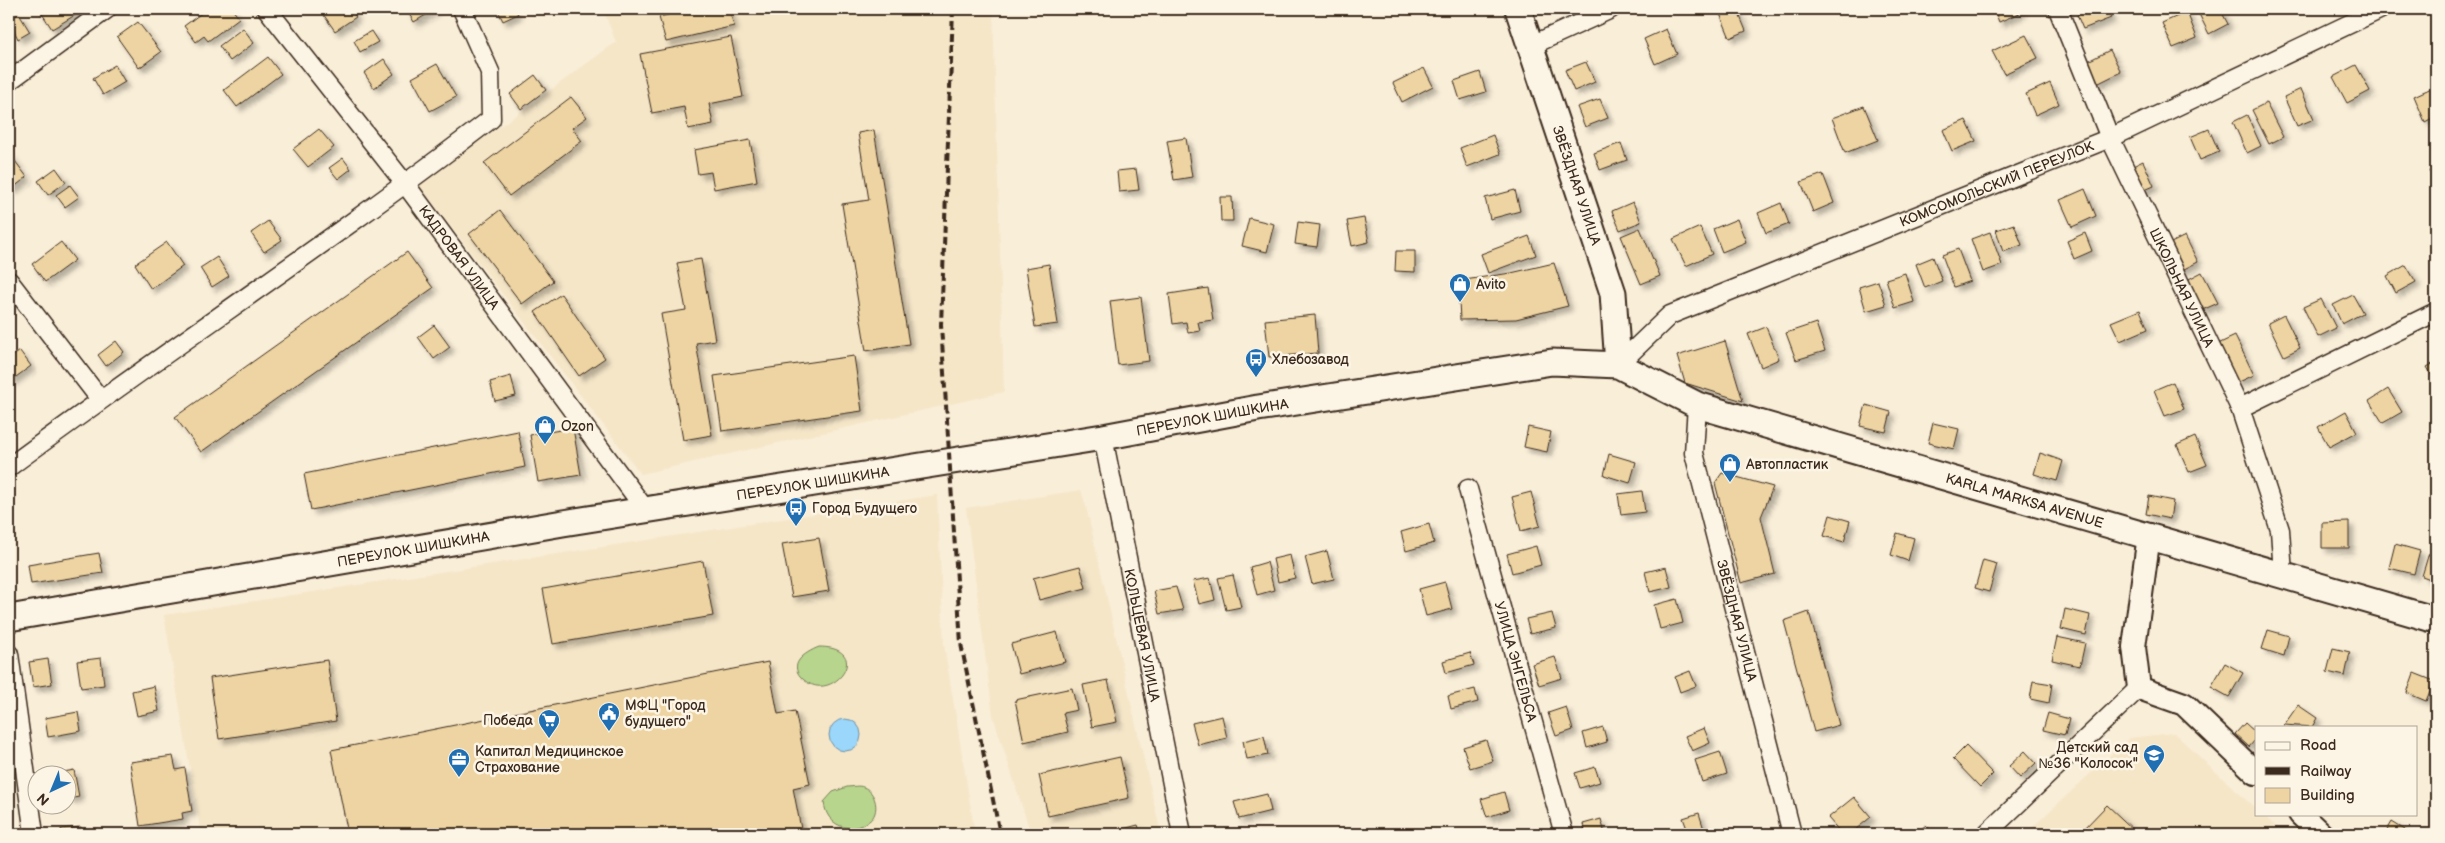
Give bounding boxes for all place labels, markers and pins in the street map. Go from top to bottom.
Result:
shop icon: Avito [1448,272,1472,303]
place label: Avito [1476,276,1506,293]
bus stop icon: Хлебозавод [1244,347,1268,378]
place label: Хлебозавод [1272,351,1349,368]
shop icon: Ozon [533,414,557,445]
place label: Ozon [561,418,594,435]
shop icon: Автопластик [1718,452,1742,483]
place label: Автопластик [1745,456,1829,473]
bus stop icon: Город Будущего [784,496,808,527]
place label: Город Будущего [812,500,917,517]
place label: МФЦ "Город будущего" [625,697,706,730]
public building icon: МФЦ "Город будущего" [597,701,621,732]
supermarket icon: Победа [537,708,561,739]
place label: Победа [483,712,534,729]
place label: Детский сад №36 "Колосок" [2039,739,2138,772]
place label: Капитал Медицинское Страхование [475,743,624,776]
school or university icon: Детский сад №36 "Колосок" [2142,743,2166,774]
office icon: Капитал Медицинское Страхование [447,747,471,778]

